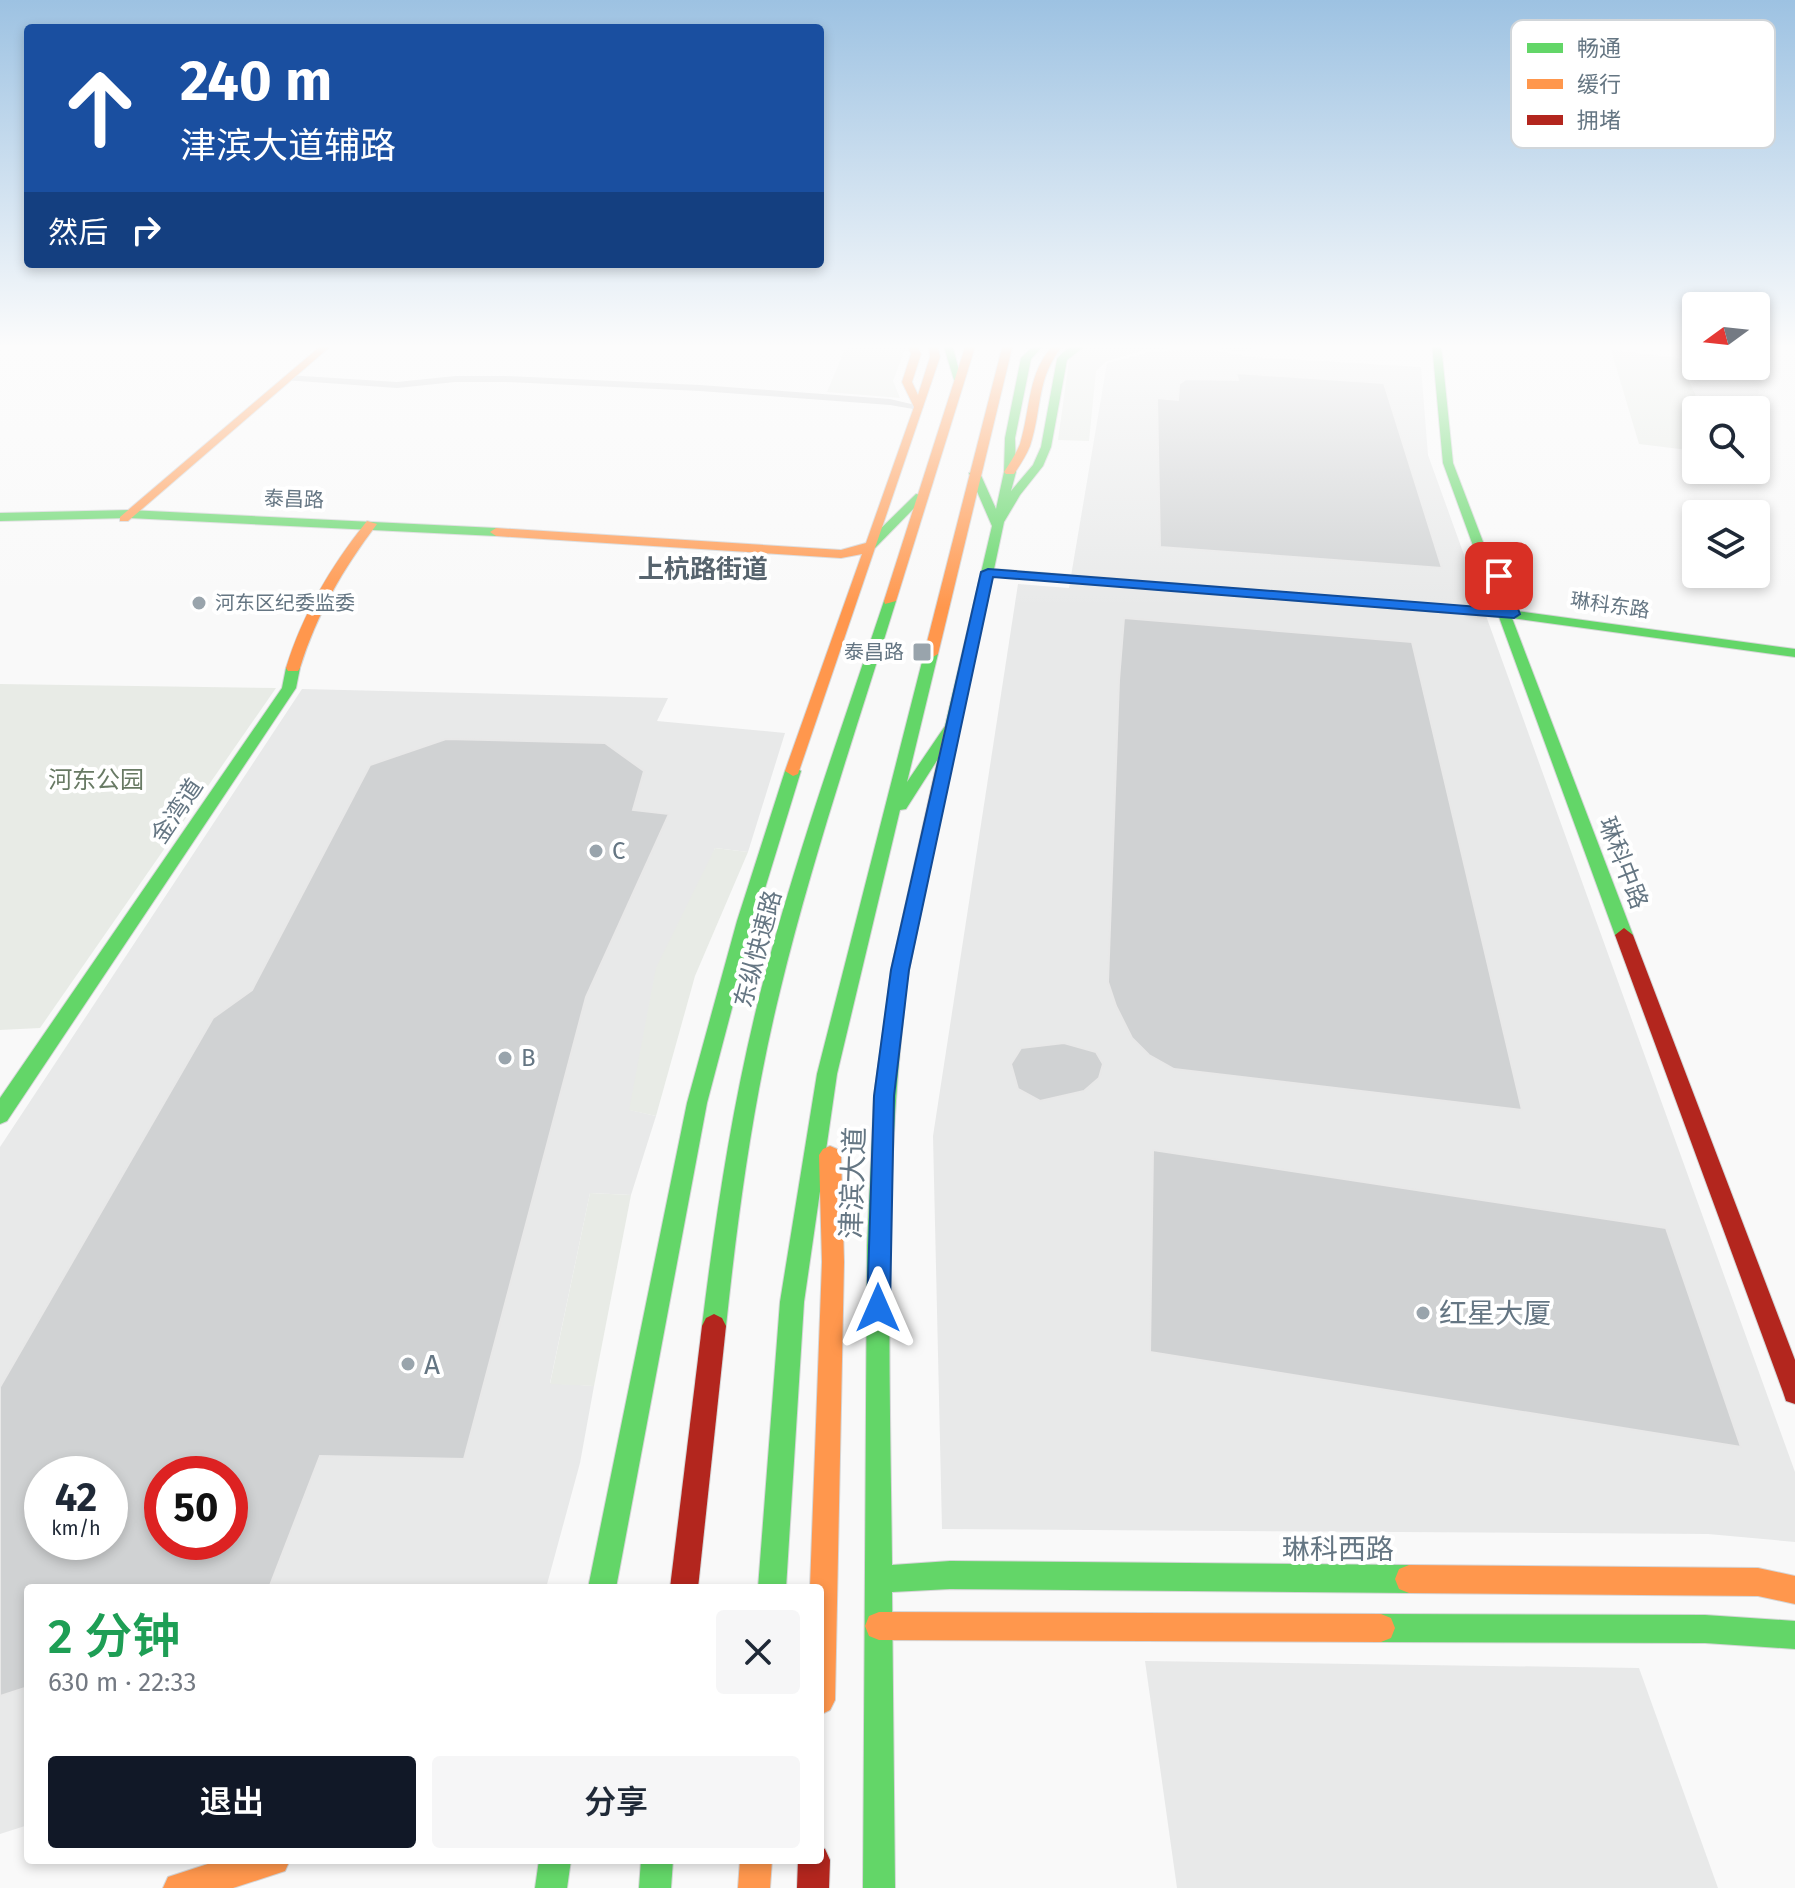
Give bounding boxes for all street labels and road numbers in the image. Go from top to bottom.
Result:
street label: 泰昌路 [264,486,324,512]
street label: 琳科东路 [1569,588,1651,622]
street label: 金湾道 [145,773,209,849]
street label: 琳科中路 [1593,813,1653,913]
street label: 东纵快速路 [729,887,787,1011]
street label: 津滨大道 [835,1126,871,1240]
street label: 琳科西路 [1282,1533,1394,1566]

